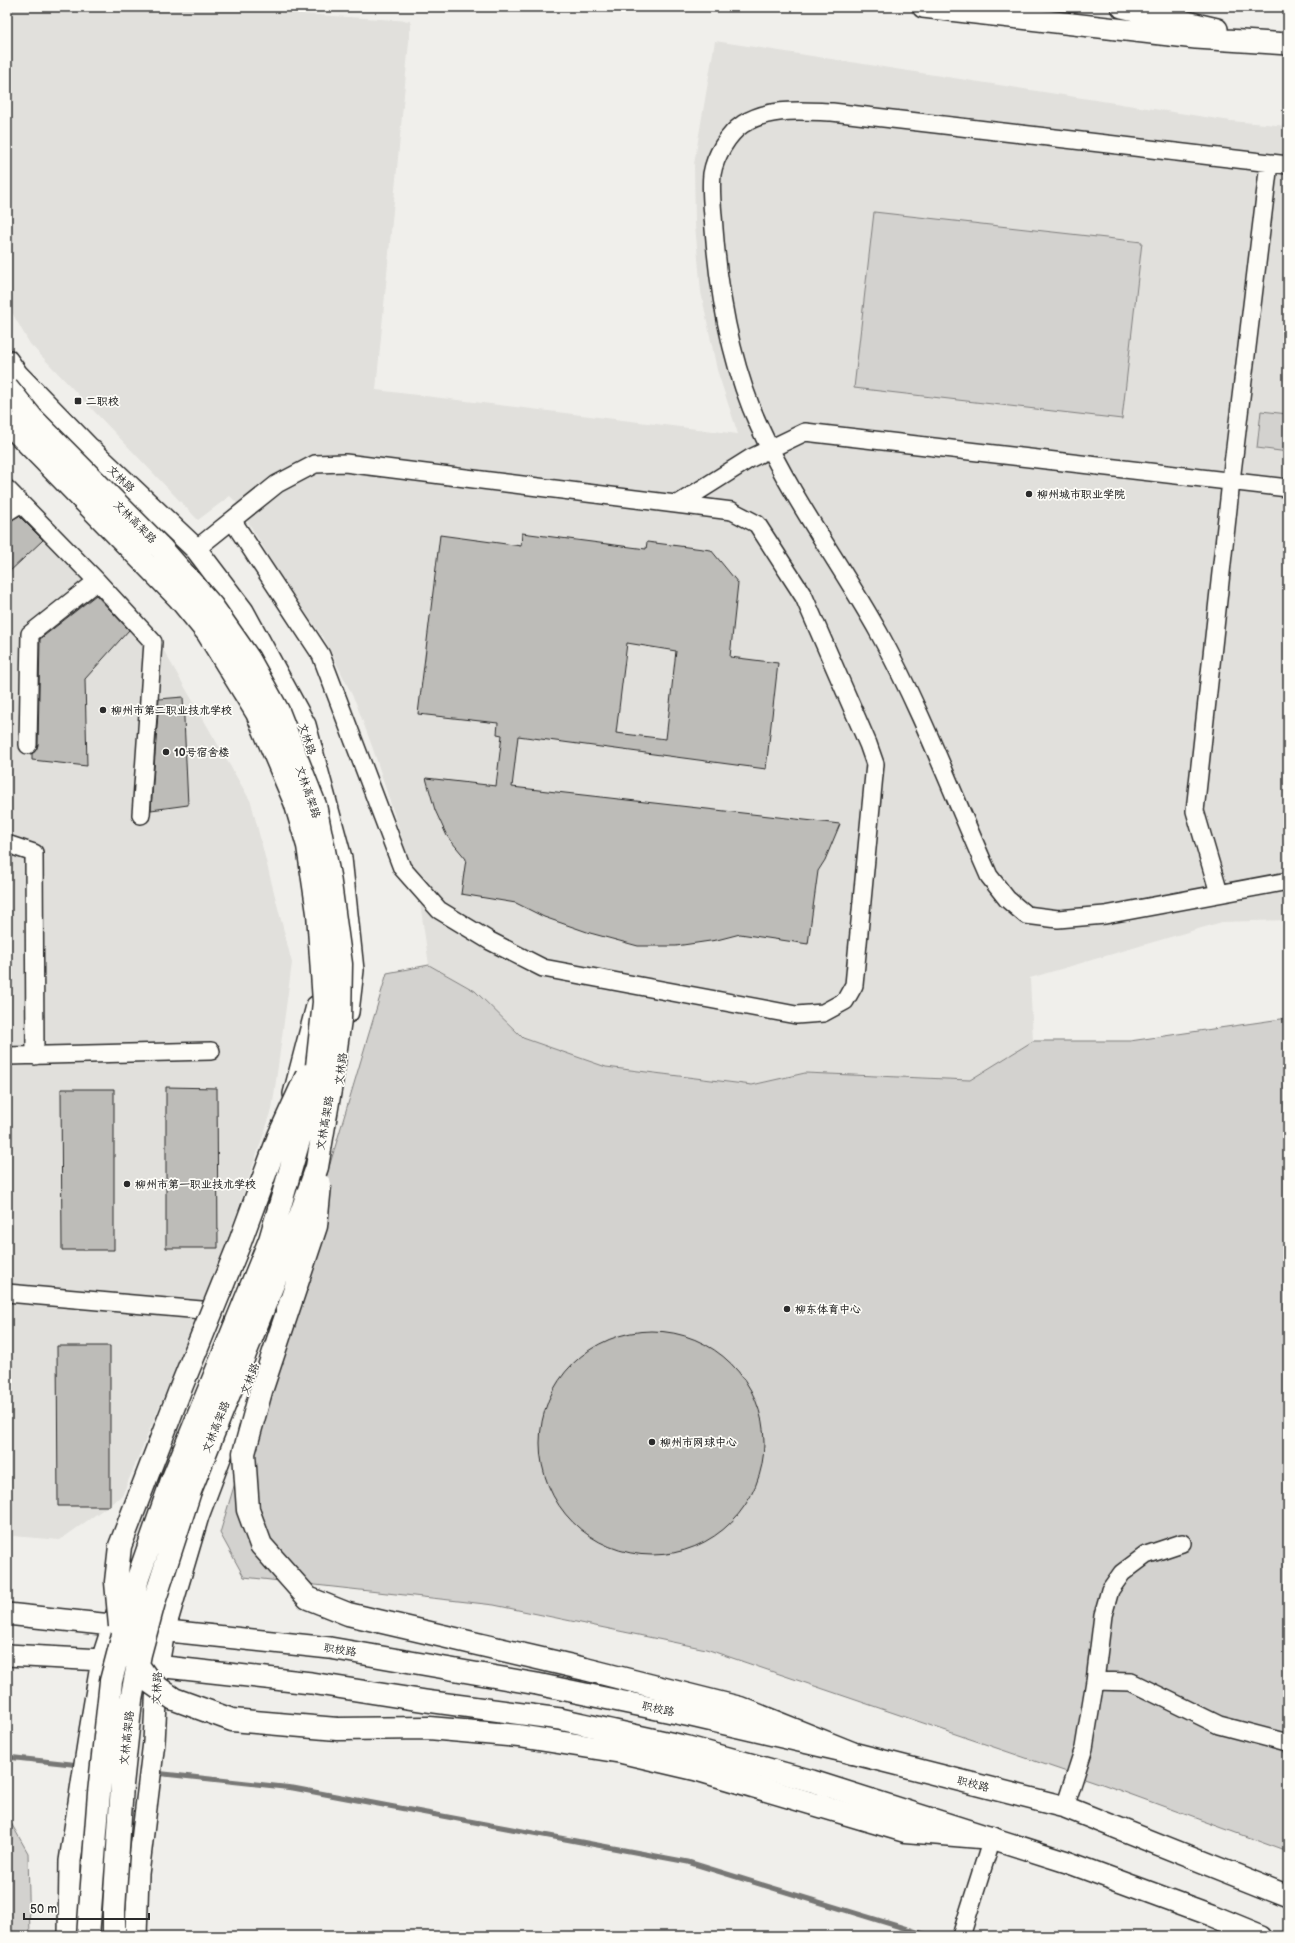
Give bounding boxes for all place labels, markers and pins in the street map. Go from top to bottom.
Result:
place label: 二职校 [86,395,119,408]
marker: 二职校 [73,396,83,406]
place label: 柳州城市职业学院 [1037,488,1125,501]
marker: 柳州城市职业学院 [1024,489,1034,499]
place label: 柳州市第二职业技术学校 [111,704,232,717]
marker: 柳州市第二职业技术学校 [98,705,108,715]
place label: 10号宿舍楼 [174,746,229,759]
marker: 10号宿舍楼 [161,747,171,757]
place label: 柳州市第一职业技术学校 [135,1178,256,1191]
marker: 柳州市第一职业技术学校 [122,1179,132,1189]
place label: 柳东体育中心 [795,1303,861,1316]
marker: 柳东体育中心 [782,1304,792,1314]
place label: 柳州市网球中心 [660,1436,737,1449]
marker: 柳州市网球中心 [647,1437,657,1447]

